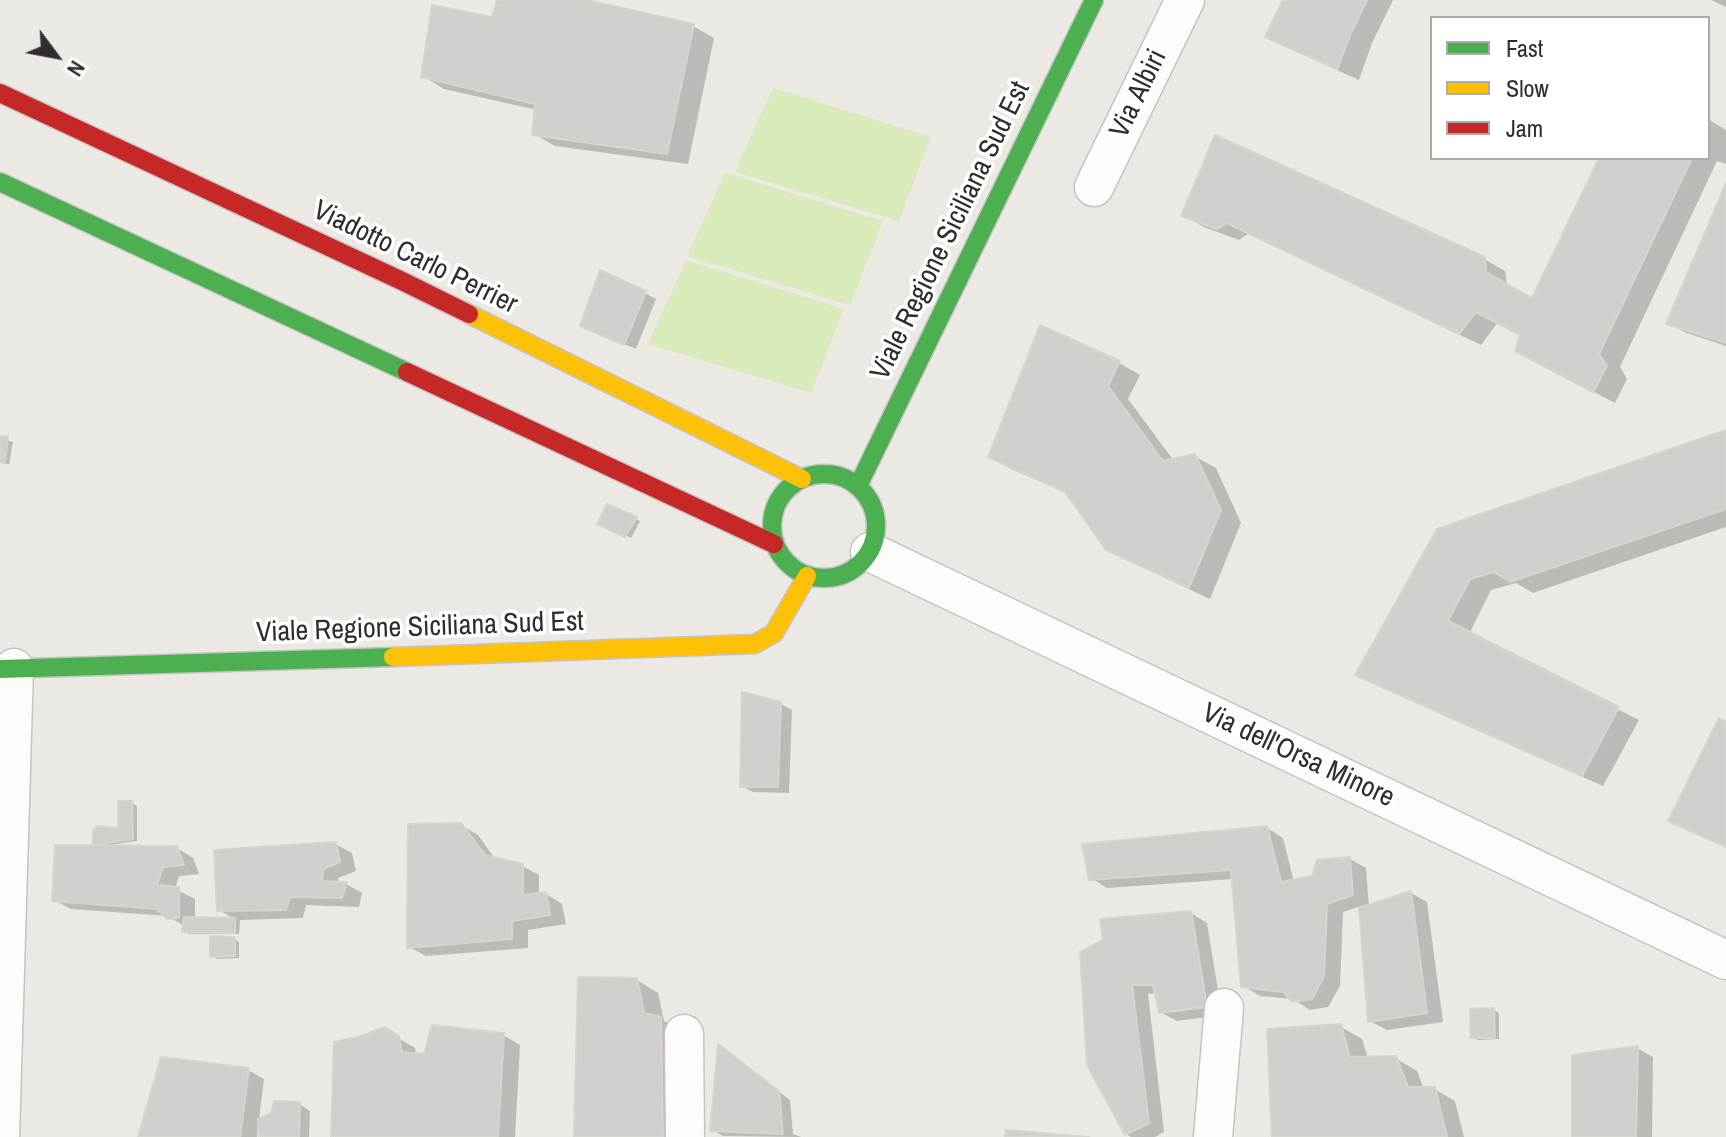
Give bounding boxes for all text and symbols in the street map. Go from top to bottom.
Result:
north arrow [16,16,96,96]
legend [1430,16,1710,160]
text: Fast [1506,32,1543,64]
street label: Via Albiri [1103,44,1175,144]
text: N [60,55,93,82]
text: Slow [1506,72,1549,104]
street label: Viale Regione Siciliana Sud Est [864,76,1038,386]
text: Jam [1506,112,1543,144]
street label: Viadotto Carlo Perrier [307,194,523,322]
street label: Viale Regione Siciliana Sud Est [256,605,584,651]
street label: Via dell'Orsa Minore [1197,697,1399,815]

